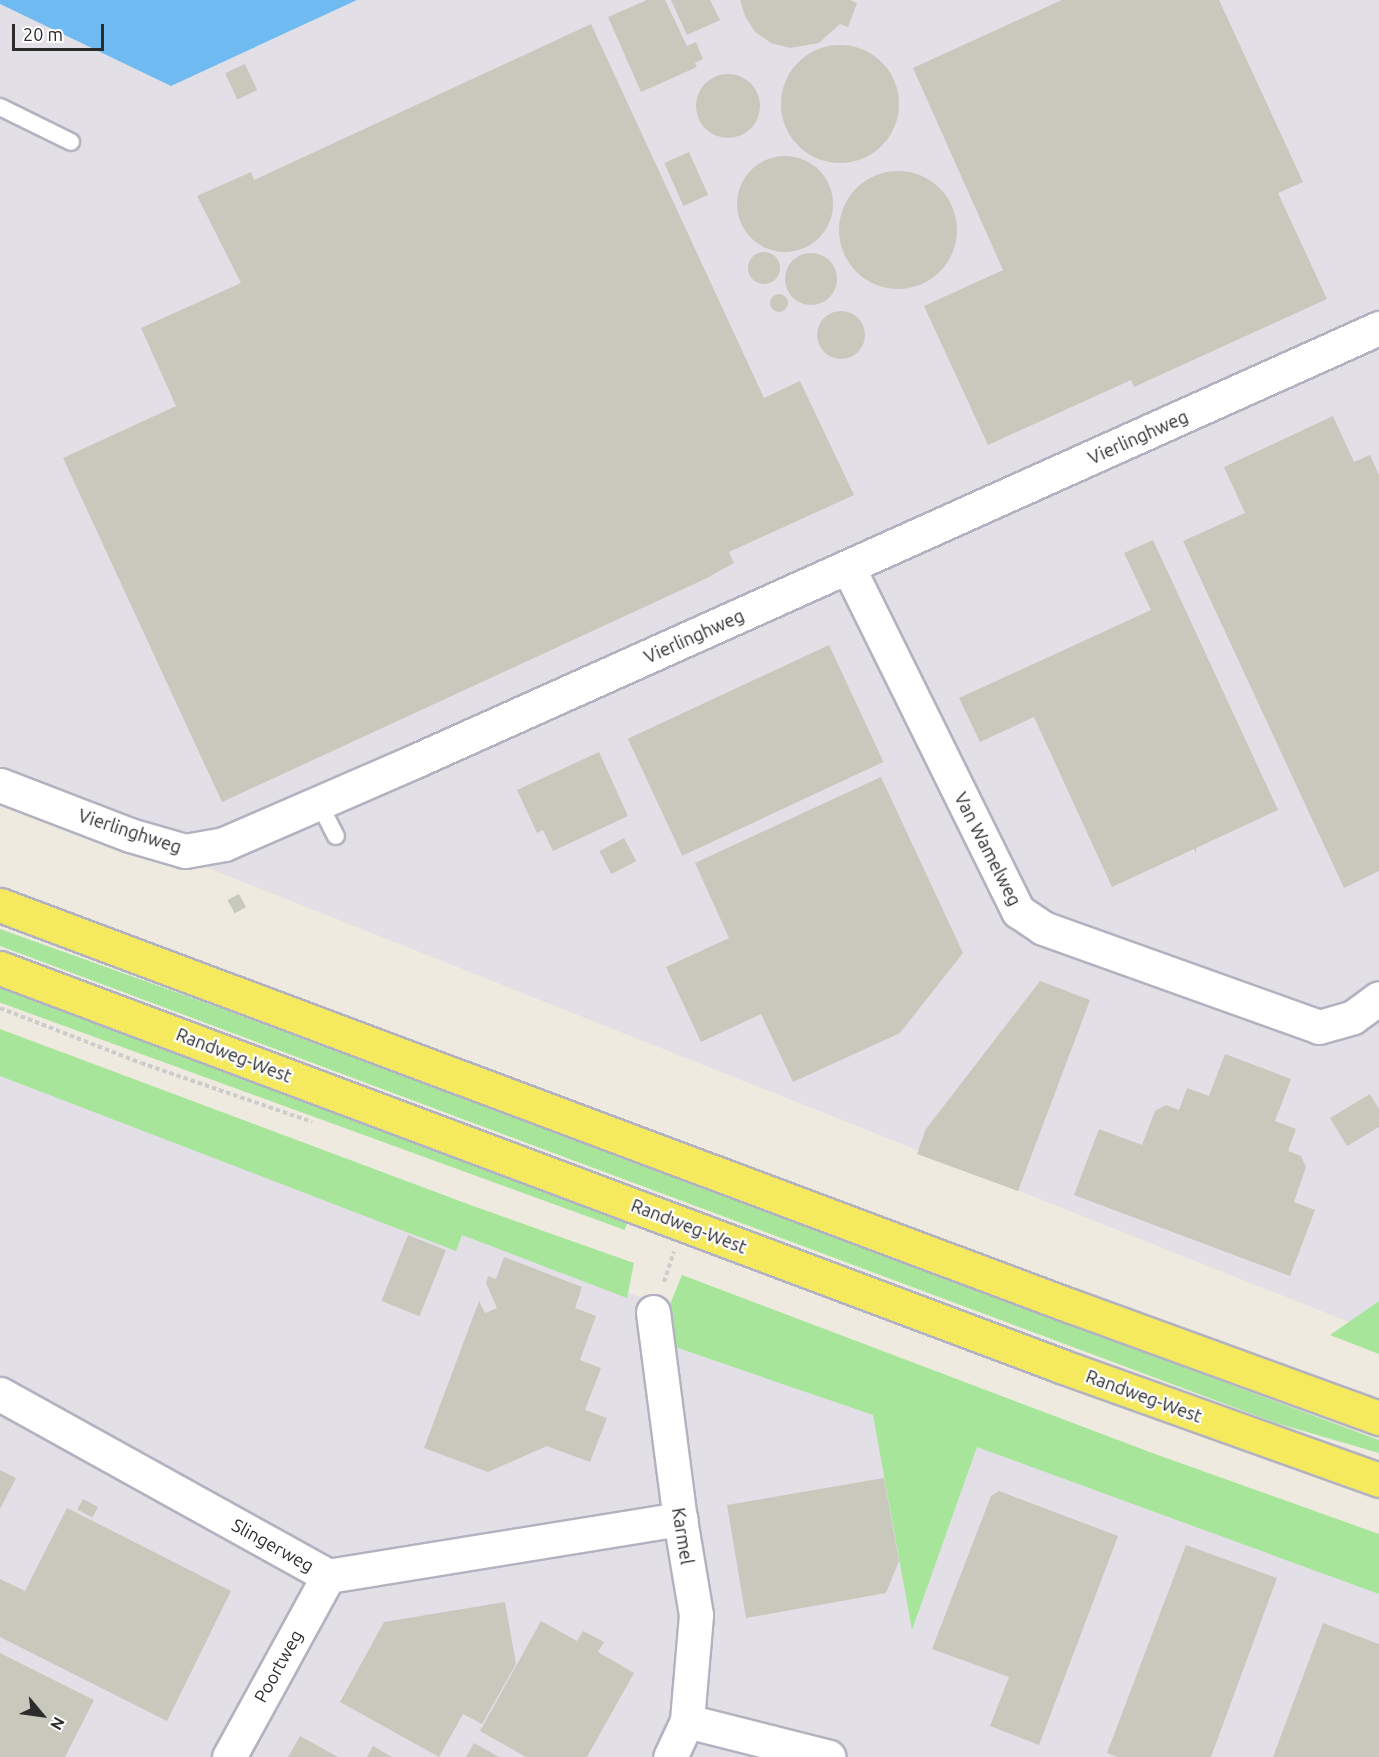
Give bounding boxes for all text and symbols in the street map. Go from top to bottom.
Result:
scale bar [15,12,106,50]
text: 20 m [23,24,63,44]
street label: Vierlinghweg [1085,405,1191,469]
street label: Vierlinghweg [641,604,747,668]
street label: Van Wamelweg [950,789,1026,909]
street label: Vierlinghweg [76,804,184,858]
street label: Randweg-West [173,1023,295,1087]
street label: Randweg-West [628,1194,750,1258]
street label: Randweg-West [1083,1365,1205,1427]
street label: Karmel [668,1506,698,1566]
street label: Slingerweg [228,1514,318,1576]
street label: Poortweg [249,1626,307,1706]
north arrow [12,1685,72,1745]
text: N [47,1714,69,1733]

